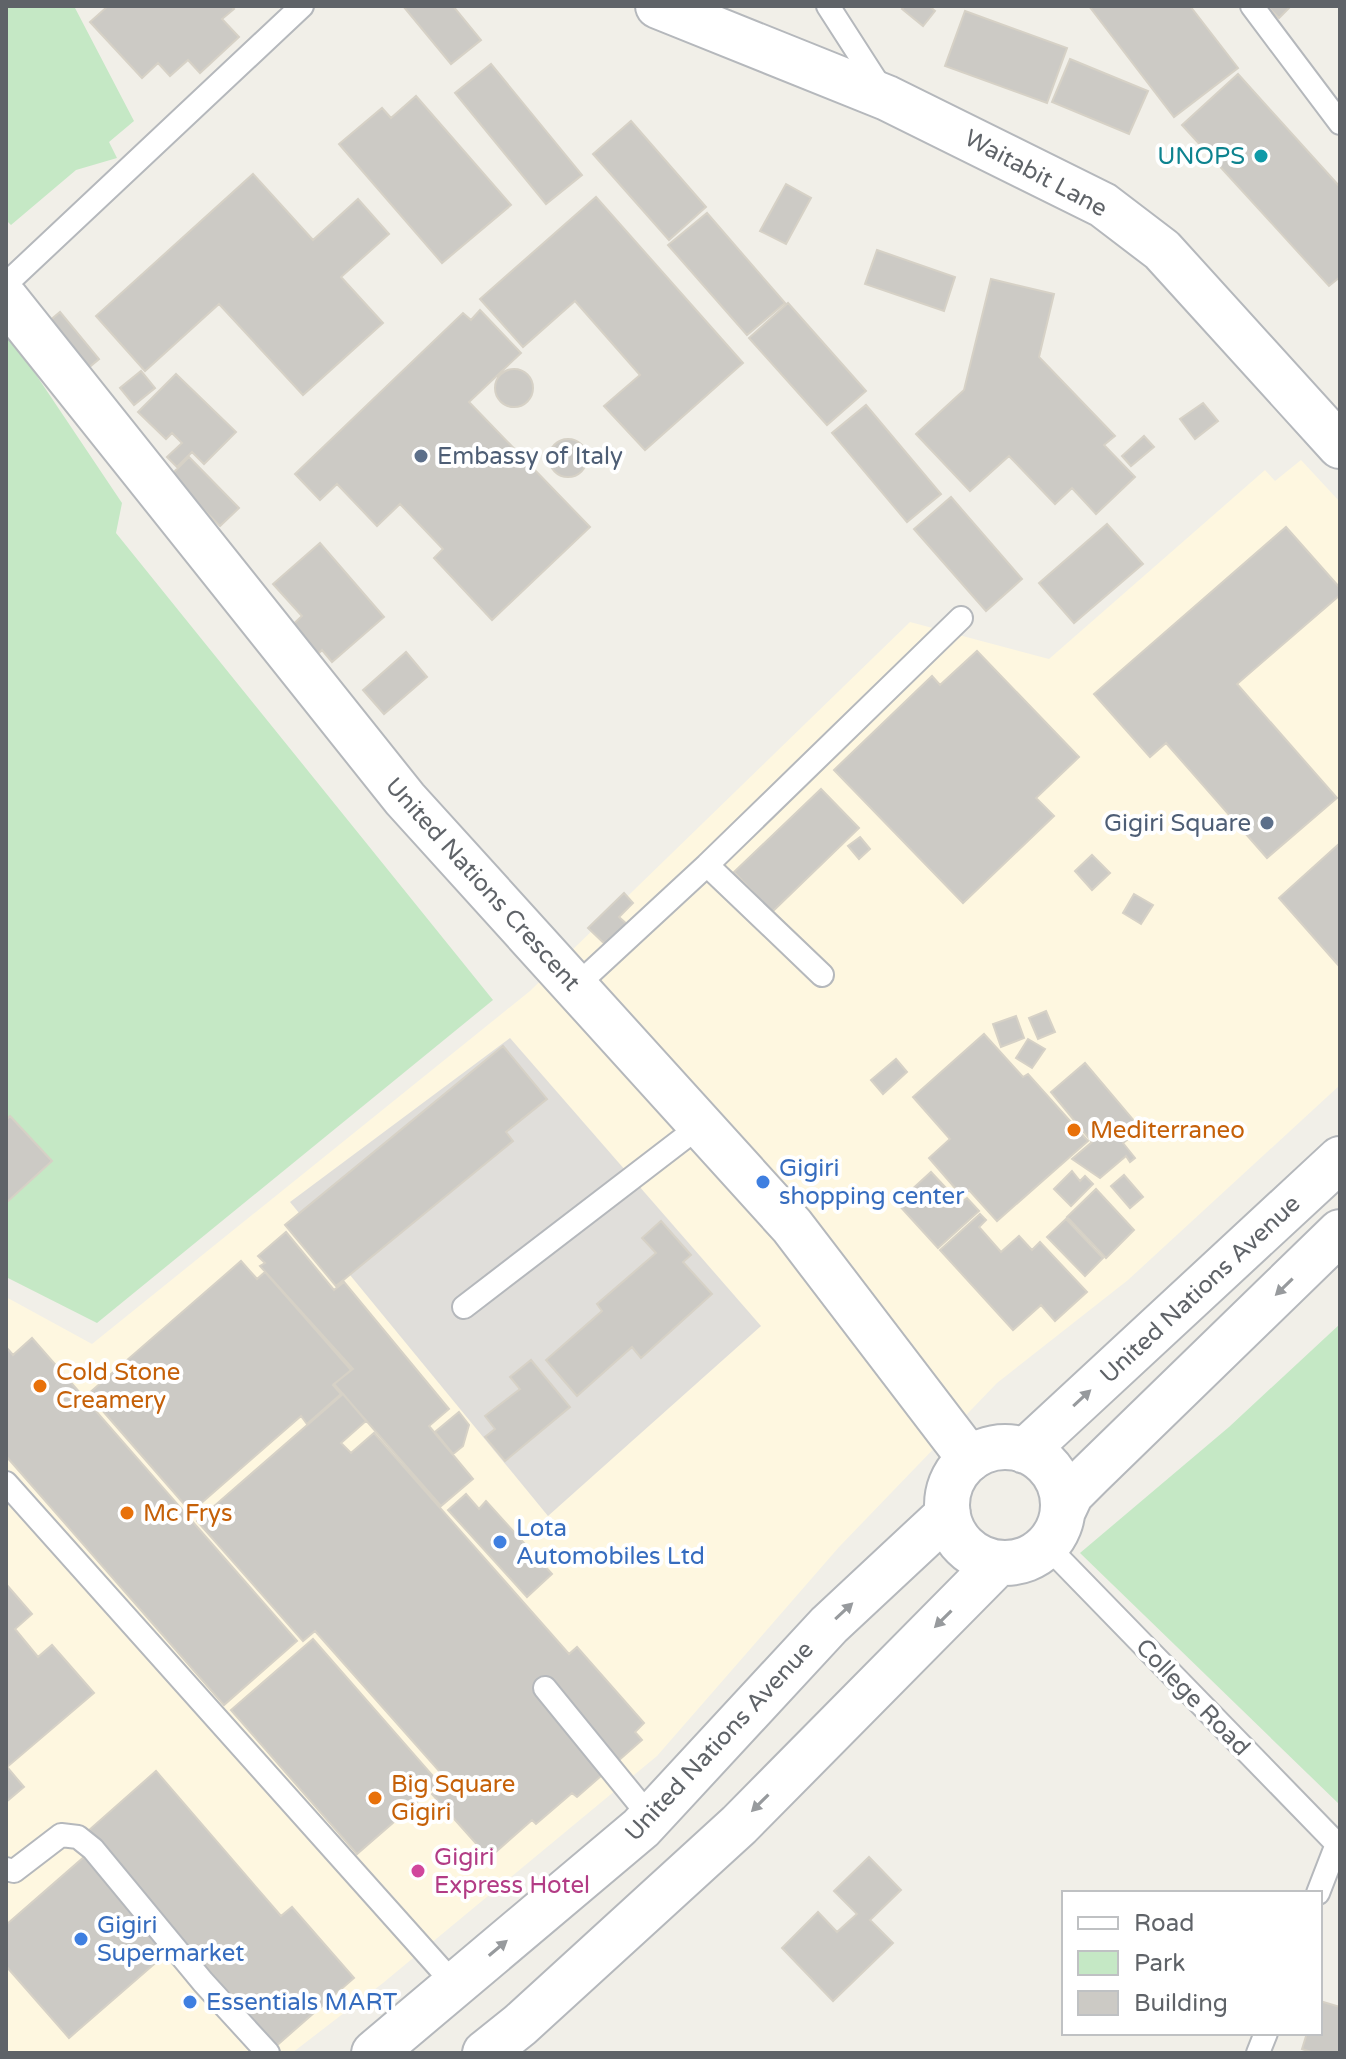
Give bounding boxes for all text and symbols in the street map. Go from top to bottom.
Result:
street label: Waitabit Lane [959,124,1112,223]
place label: UNOPS [1157,142,1245,171]
marker: UNOPS [1252,147,1270,165]
place label: Embassy of Italy [437,442,623,471]
marker: Embassy of Italy [412,447,430,465]
street label: United Nations Crescent [379,772,586,997]
place label: Gigiri Square [1104,809,1251,838]
marker: Gigiri Square [1258,814,1276,832]
place label: Mediterraneo [1090,1116,1245,1145]
marker: Mediterraneo [1065,1121,1083,1139]
place label: Gigiri shopping center [779,1154,965,1211]
marker: Gigiri shopping center [754,1173,772,1191]
street label: United Nations Avenue [1094,1189,1306,1390]
one-way arrow [1275,1277,1294,1295]
place label: Cold Stone Creamery [56,1358,180,1415]
marker: Cold Stone Creamery [31,1377,49,1395]
one-way arrow [1072,1389,1091,1407]
place label: Mc Frys [143,1499,232,1528]
marker: Mc Frys [118,1504,136,1522]
place label: Lota Automobiles Ltd [516,1514,705,1571]
marker: Lota Automobiles Ltd [491,1533,509,1551]
one-way arrow [834,1602,853,1621]
one-way arrow [934,1609,953,1628]
street label: College Road [1130,1633,1256,1762]
street label: United Nations Avenue [619,1635,820,1847]
place label: Big Square Gigiri [391,1770,515,1827]
marker: Big Square Gigiri [366,1789,384,1807]
one-way arrow [751,1793,770,1812]
place label: Gigiri Express Hotel [434,1843,590,1900]
marker: Gigiri Express Hotel [409,1862,427,1880]
legend [1062,1891,1322,2035]
text: Road [1134,1909,1194,1938]
place label: Gigiri Supermarket [97,1911,244,1968]
marker: Gigiri Supermarket [72,1930,90,1948]
one-way arrow [488,1940,508,1957]
text: Park [1134,1949,1185,1978]
place label: Essentials MART [206,1988,398,2017]
text: Building [1134,1989,1228,2018]
marker: Essentials MART [181,1993,199,2011]

